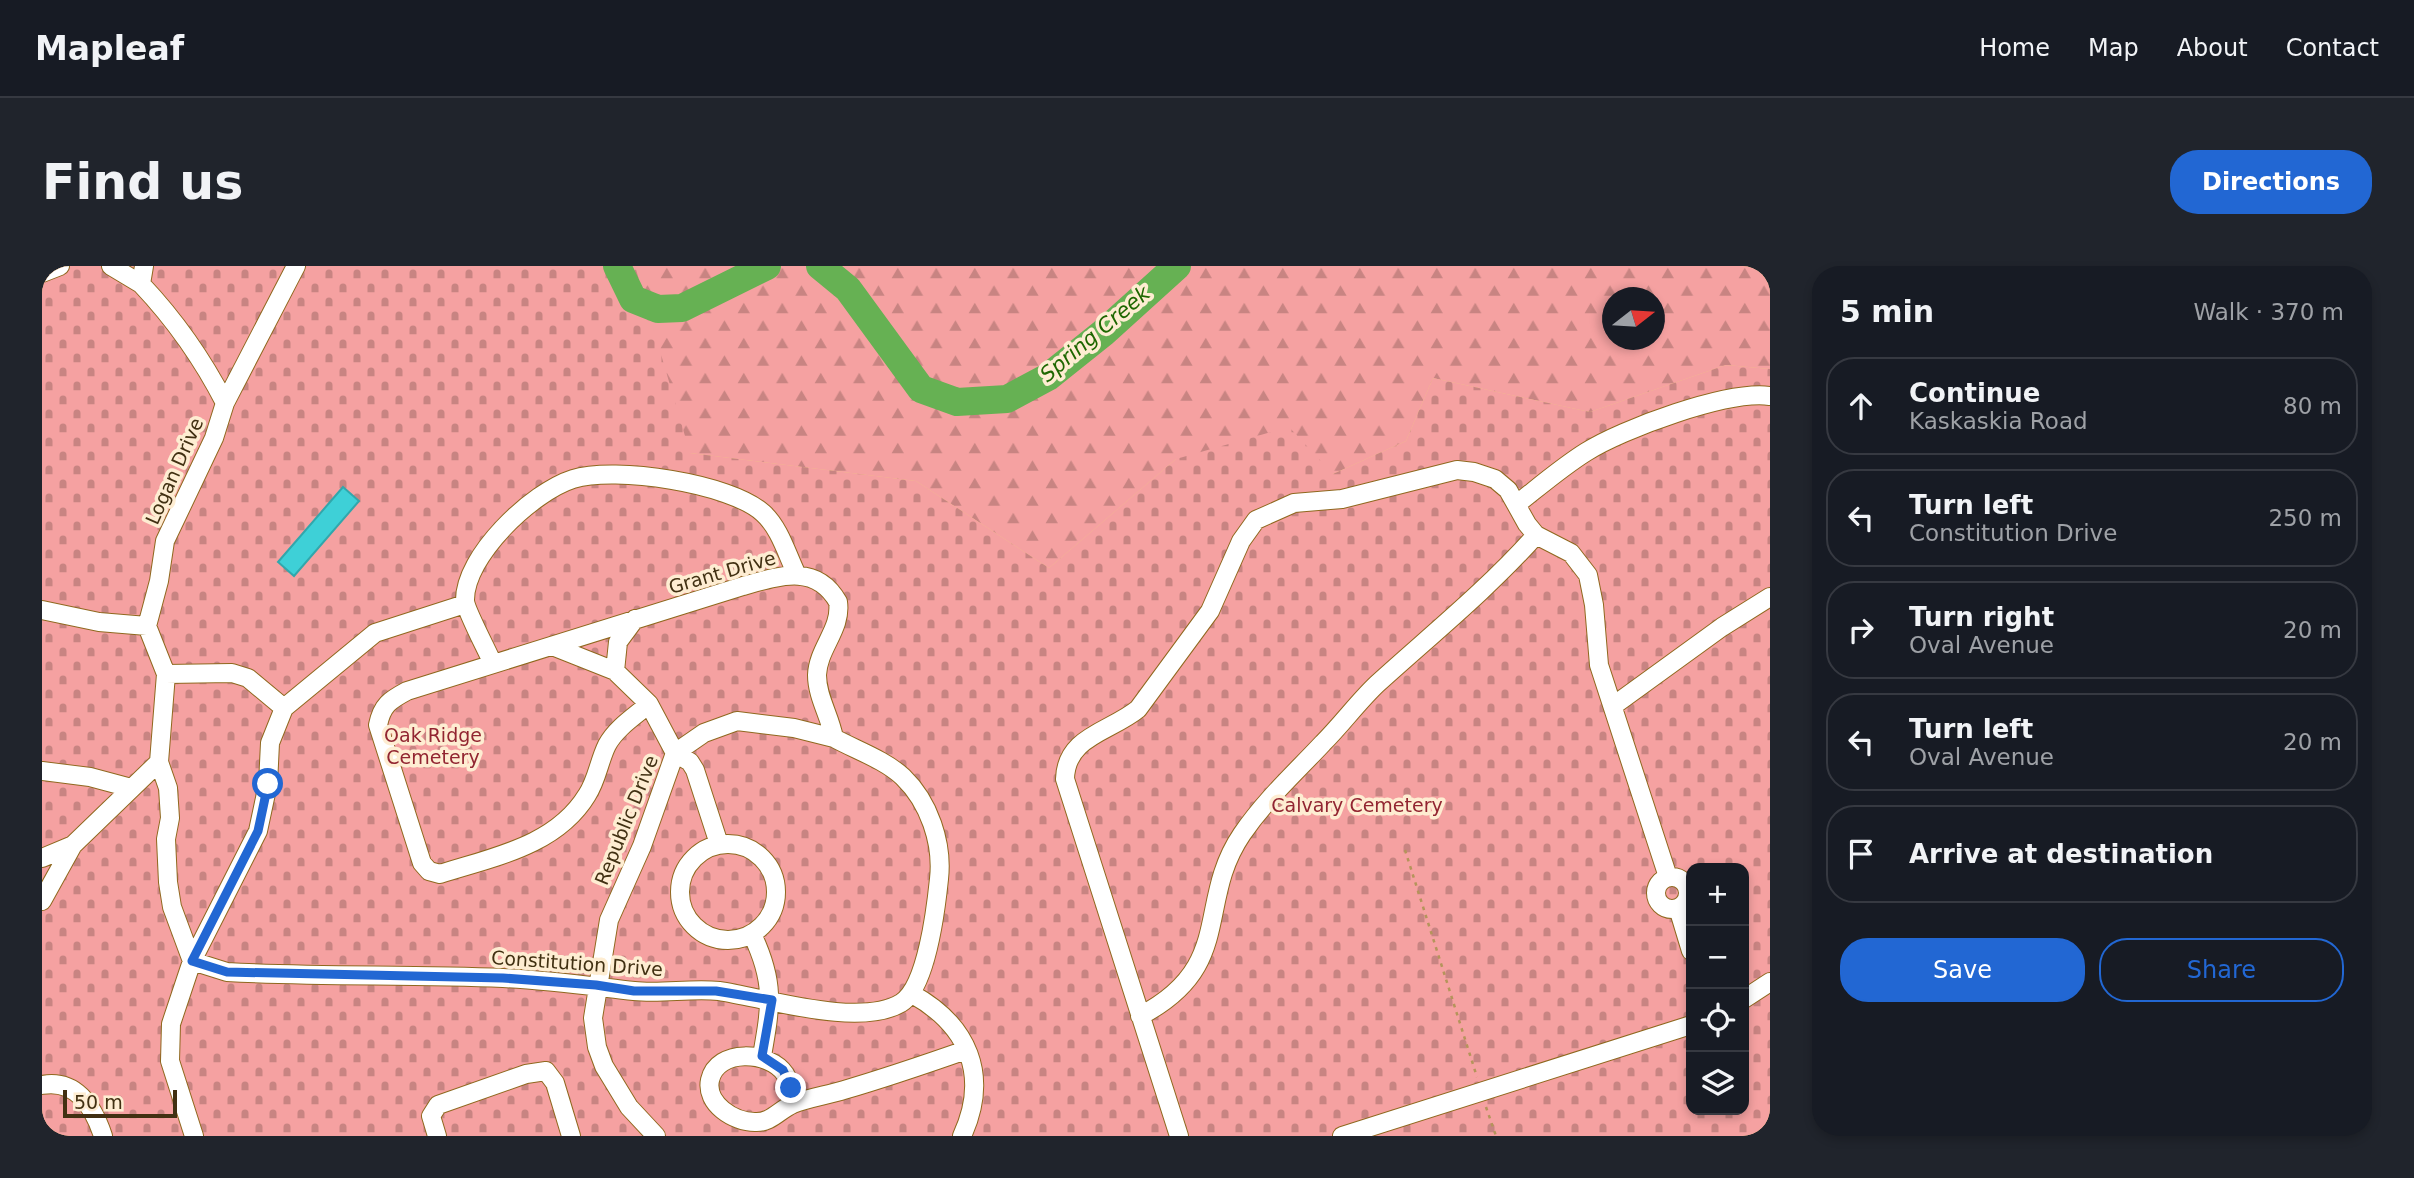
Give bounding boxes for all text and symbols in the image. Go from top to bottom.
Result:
text: Mapleaf [35,29,184,68]
text: Home [1979,34,2050,62]
text: Map [2088,34,2139,62]
text: About [2177,34,2248,62]
text: Contact [2286,34,2379,62]
button: Directions [2170,150,2372,214]
text: Find us [42,154,243,211]
water label: Spring Creek [1035,281,1155,387]
north arrow [1602,287,1665,350]
text: 5 min [1840,294,1934,329]
text: Walk · 370 m [2193,299,2344,325]
text: Continue [1909,378,2040,408]
icon: ahead [1842,387,1880,425]
text: 80 m [2283,393,2342,419]
text: Kaskaskia Road [1909,408,2088,434]
street label: Logan Drive [141,414,207,528]
text: Turn left [1909,490,2033,520]
icon: left [1842,499,1880,537]
text: 250 m [2268,505,2342,531]
text: Constitution Drive [1909,520,2117,546]
street label: Grant Drive [666,546,778,598]
text: Turn right [1909,602,2054,632]
icon: right [1842,611,1880,649]
text: 20 m [2283,617,2342,643]
text: Oval Avenue [1909,632,2054,658]
text: Turn left [1909,714,2033,744]
icon: left [1842,723,1880,761]
park label: Oak Ridge Cemetery [384,724,482,768]
text: 20 m [2283,729,2342,755]
text: Oval Avenue [1909,744,2054,770]
street label: Republic Drive [590,752,662,888]
route start [252,768,283,799]
park label: Calvary Cemetery [1271,794,1443,816]
icon: arrive [1842,835,1880,873]
text: Arrive at destination [1909,839,2213,869]
map controls [1686,863,1749,1115]
button: + [1686,863,1749,926]
button: − [1686,926,1749,989]
button: Save [1840,938,2085,1002]
button: Share [2099,938,2344,1002]
street label: Constitution Drive [490,946,664,980]
button: locate [1686,989,1749,1052]
button: layers [1686,1052,1749,1115]
route end [775,1072,806,1103]
scale bar [63,1087,177,1119]
text: 50 m [74,1091,123,1113]

